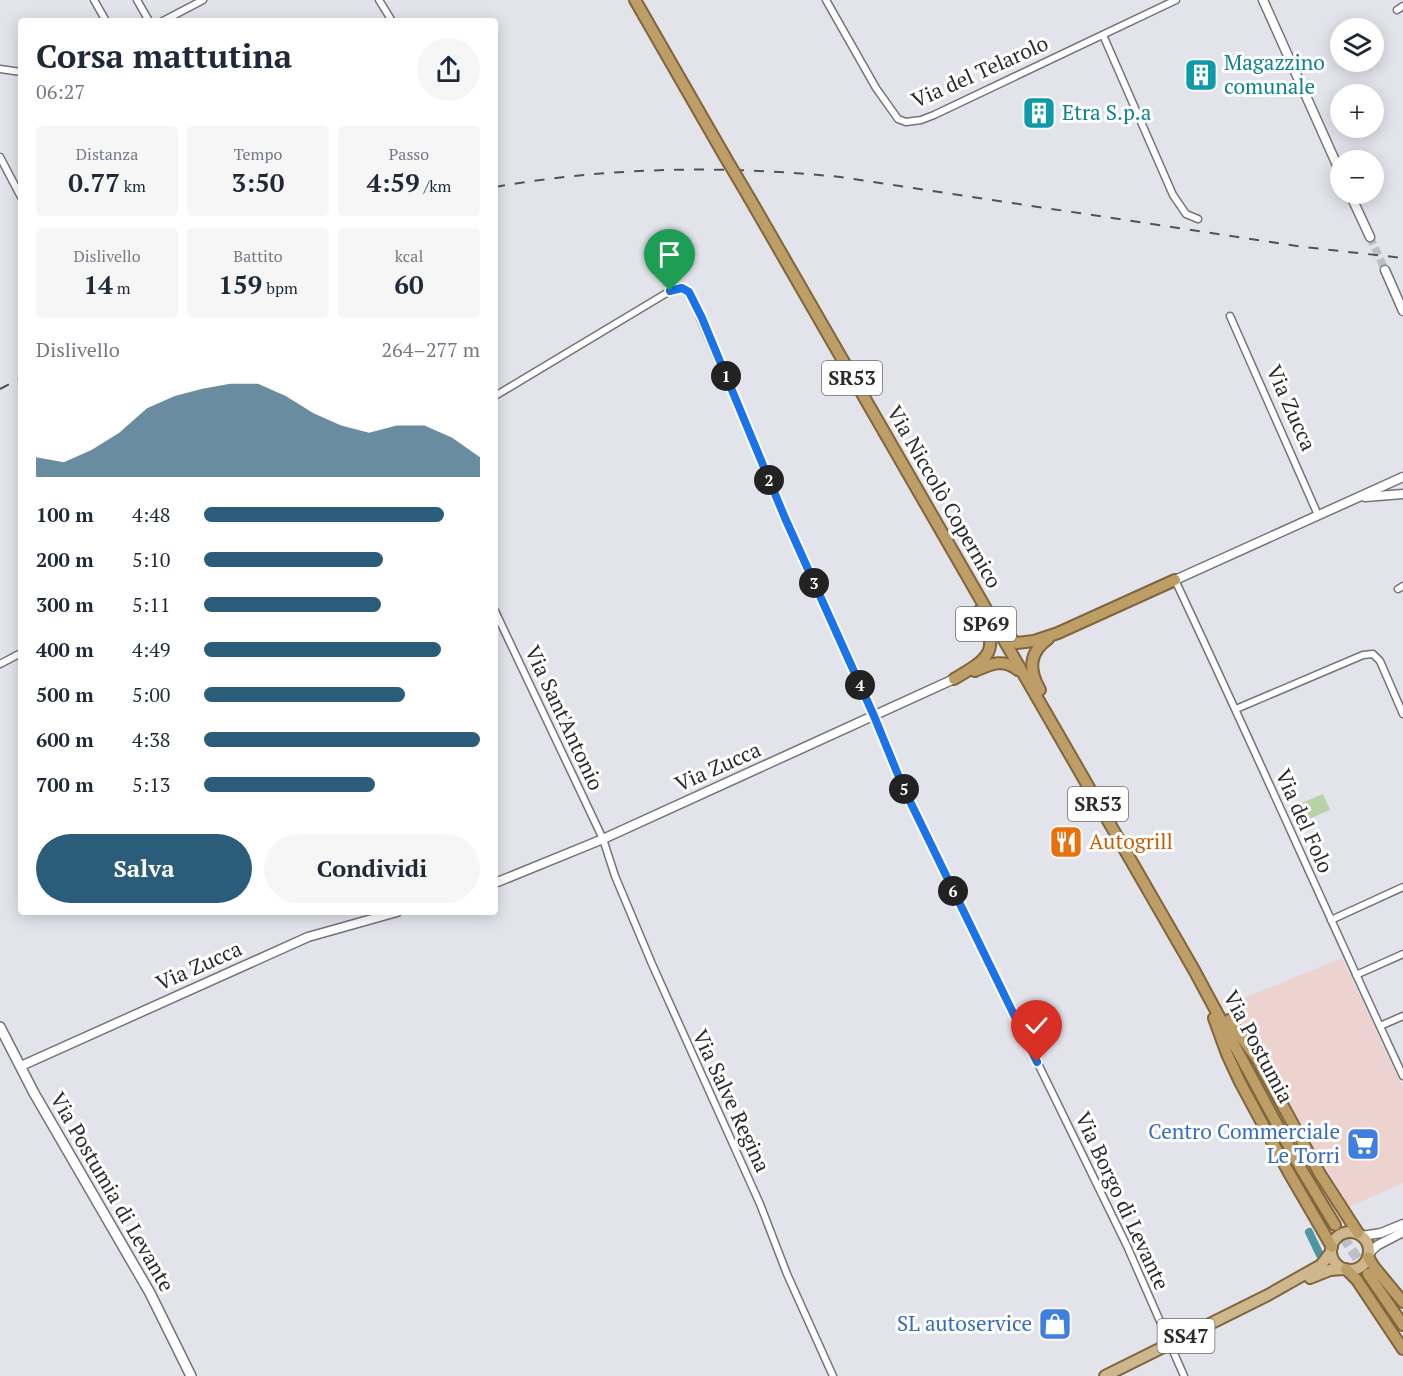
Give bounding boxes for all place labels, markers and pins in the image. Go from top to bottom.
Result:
place label: Magazzino comunale [1224,48,1325,100]
building icon: Magazzino comunale [1183,57,1219,93]
building icon: Etra S.p.a [1021,95,1057,131]
place label: Etra S.p.a [1062,98,1152,126]
pin [644,229,695,291]
pin: 1 [711,361,741,391]
pin: 2 [754,465,784,495]
pin: 3 [799,568,829,598]
pin: 4 [845,670,875,700]
pin: 5 [889,774,919,804]
restaurant icon: Autogrill [1048,824,1084,860]
place label: Autogrill [1089,827,1173,855]
pin: 6 [938,876,968,906]
pin [1011,1000,1062,1062]
place label: Centro Commerciale Le Torri [1148,1117,1340,1169]
supermarket icon: Centro Commerciale Le Torri [1345,1126,1381,1162]
shop icon: SL autoservice [1037,1306,1073,1342]
place label: SL autoservice [897,1309,1032,1337]

